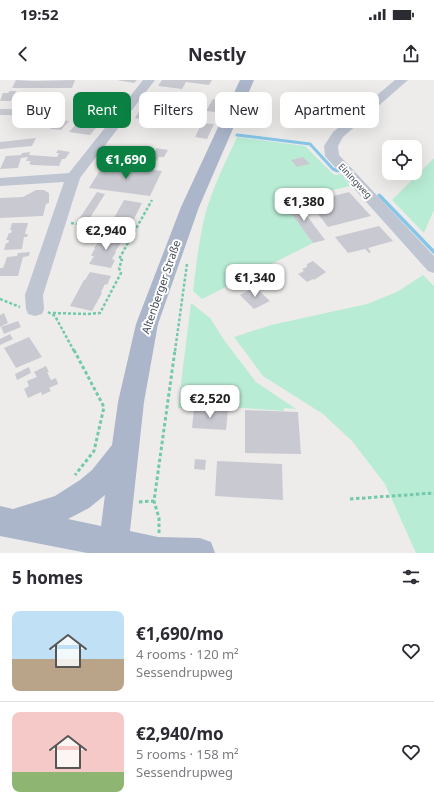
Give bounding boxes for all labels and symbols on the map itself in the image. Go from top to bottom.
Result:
pin: €1,690 [93,146,159,180]
street label: Einingweg [336,160,375,201]
pin: €1,380 [271,188,337,222]
pin: €2,940 [73,217,139,251]
street label: Altenberger Straße [137,238,184,336]
pin: €1,340 [222,264,288,298]
pin: €2,520 [177,385,243,419]

